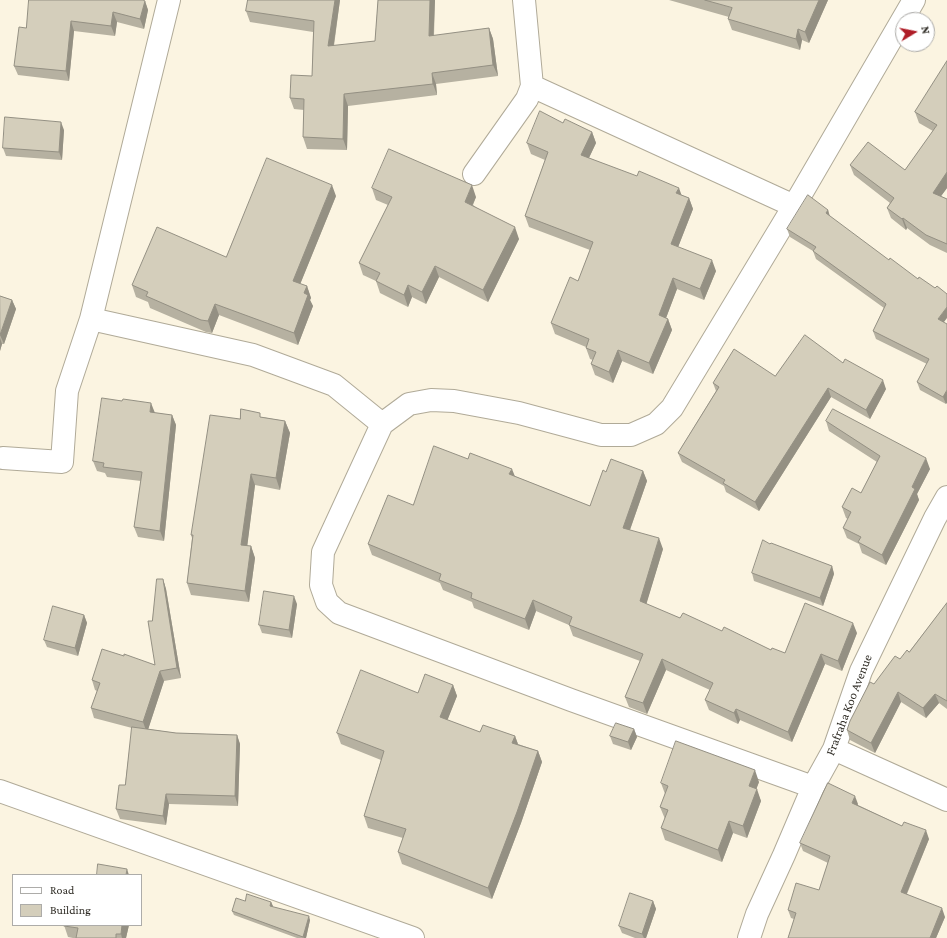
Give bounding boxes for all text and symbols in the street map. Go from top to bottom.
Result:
north arrow [895,12,935,52]
text: N [919,25,932,35]
street label: Frafraha Koo Avenue [822,652,876,758]
legend [12,874,142,926]
text: Road [50,883,74,897]
text: Building [50,903,91,917]

